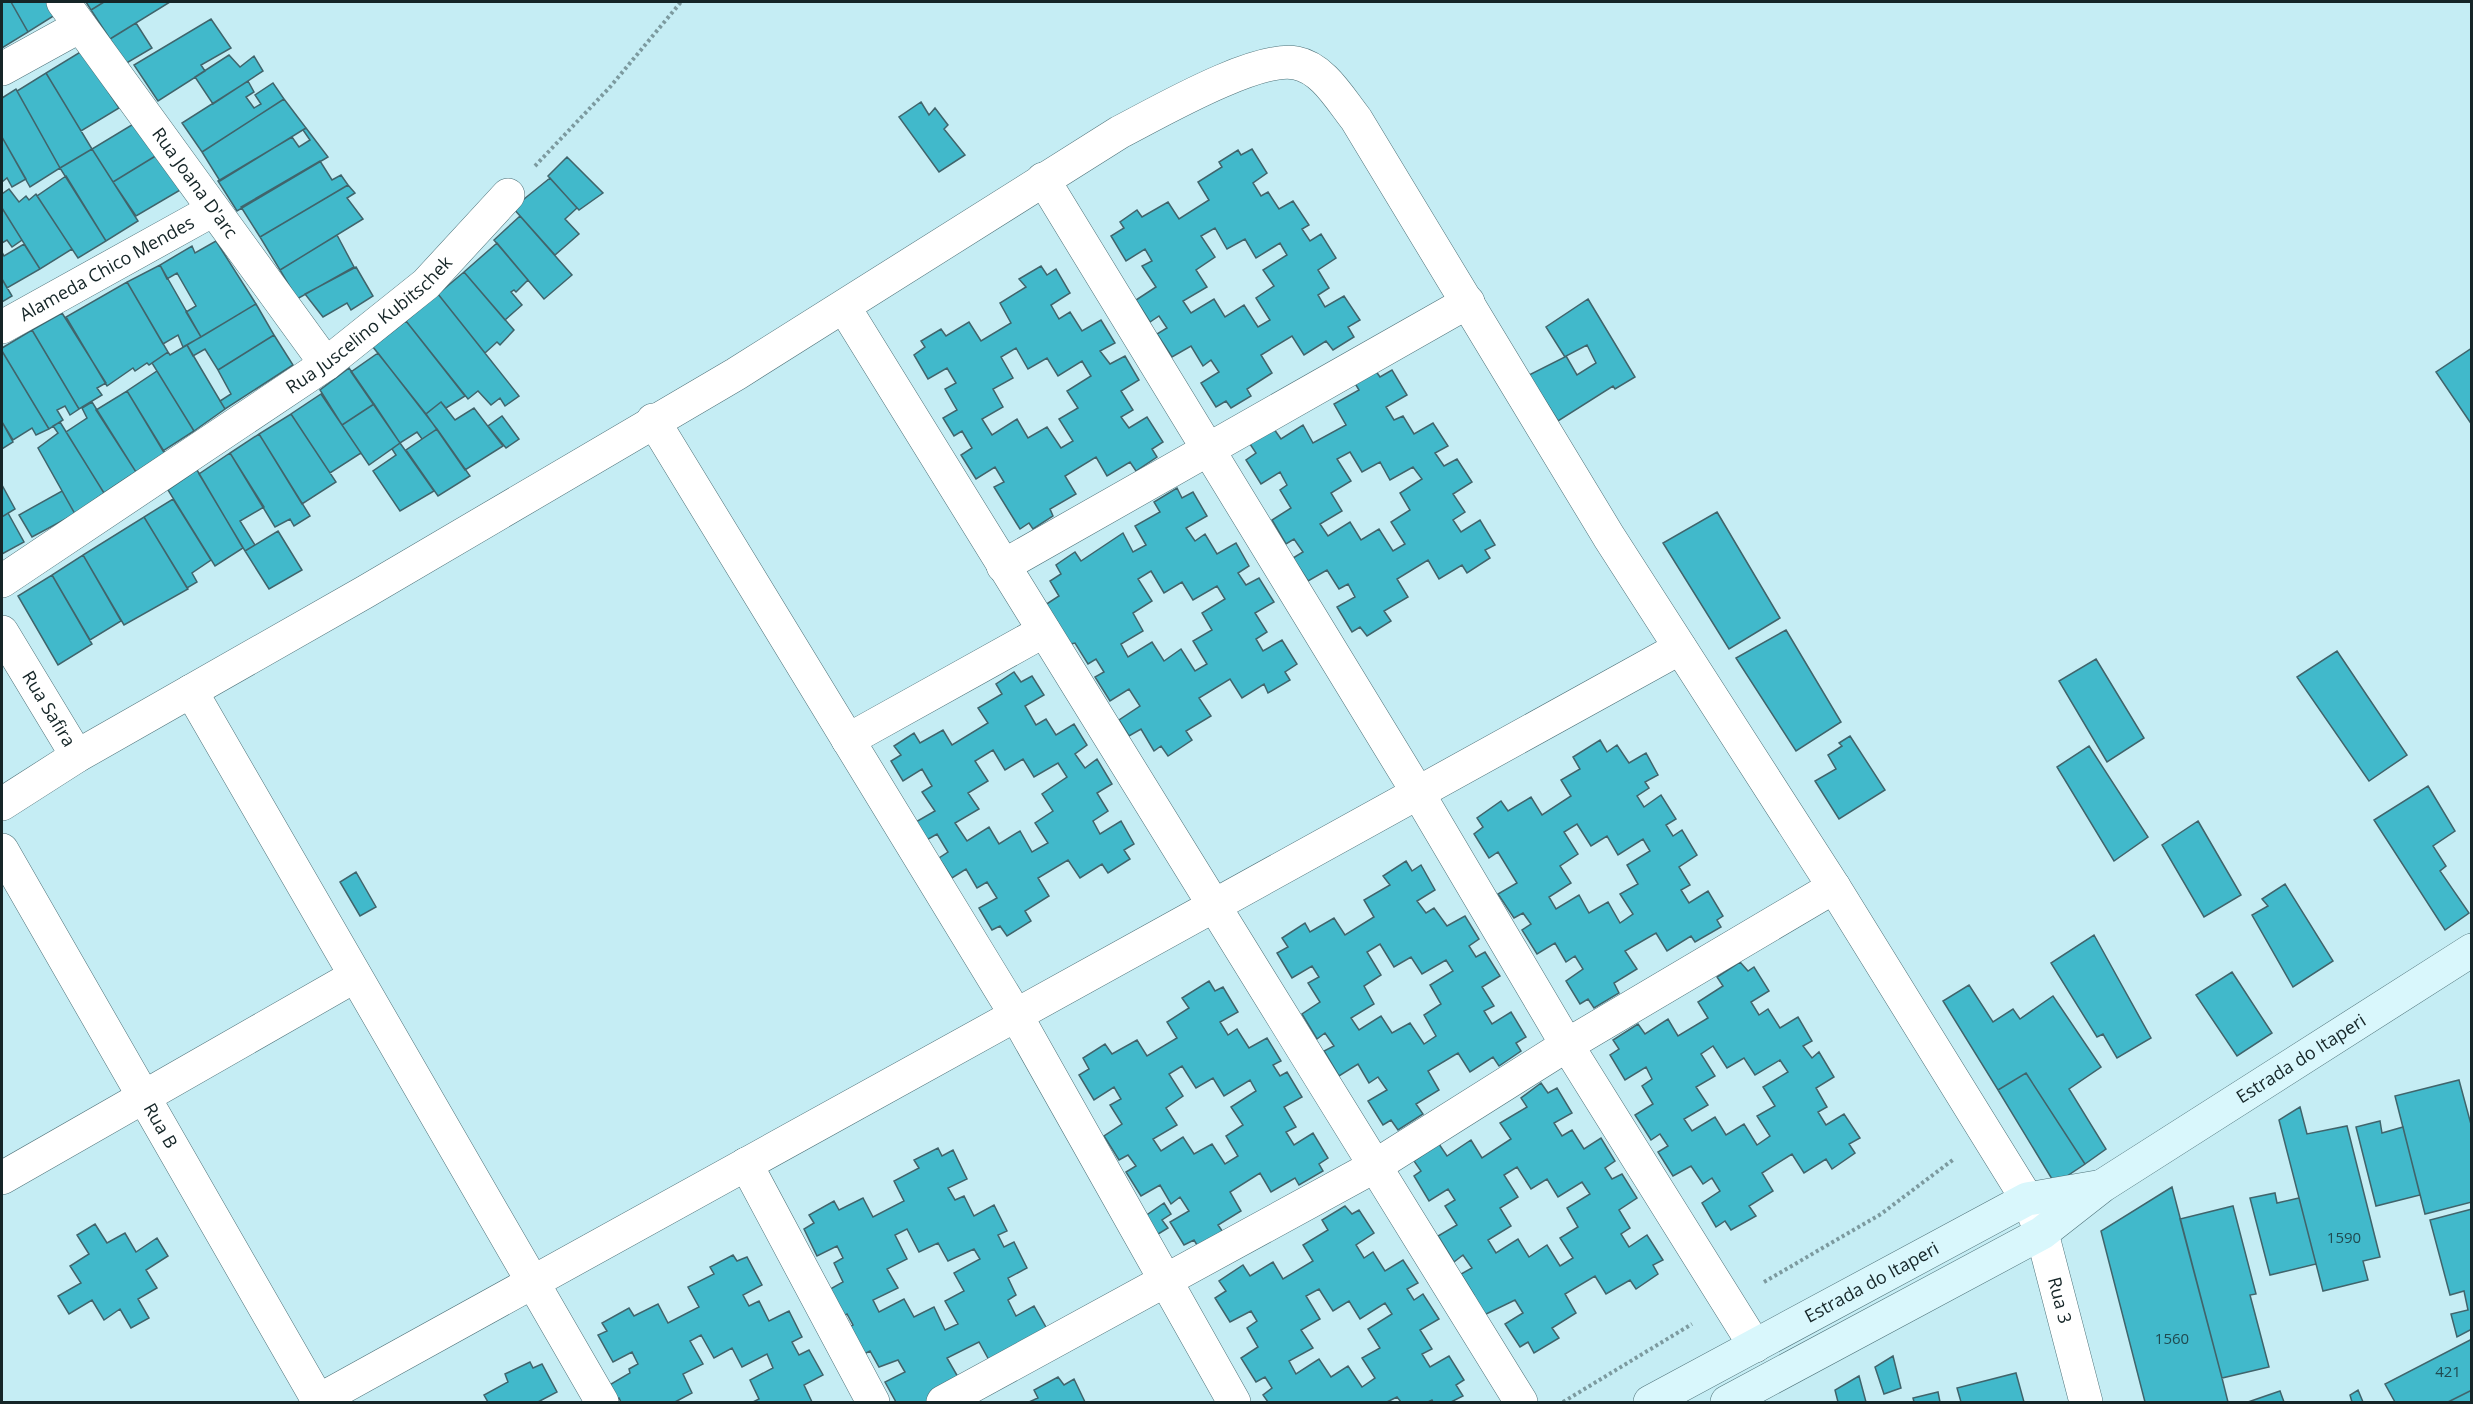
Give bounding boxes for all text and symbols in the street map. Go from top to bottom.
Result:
street label: Rua Joana D'arc [147,122,244,243]
street label: Alameda Chico Mendes [15,210,198,326]
street label: Rua Juscelino Kubitschek [281,250,457,399]
street label: Rua Safira [17,666,82,751]
street label: Estrada do Itaperi [2231,1008,2370,1108]
street label: Rua B [139,1098,184,1152]
house number: 1590 [2327,1227,2361,1247]
street label: Estrada do Itaperi [1800,1236,1943,1328]
street label: Rua 3 [2043,1274,2078,1326]
house number: 1560 [2155,1328,2189,1348]
house number: 421 [2435,1361,2461,1381]

